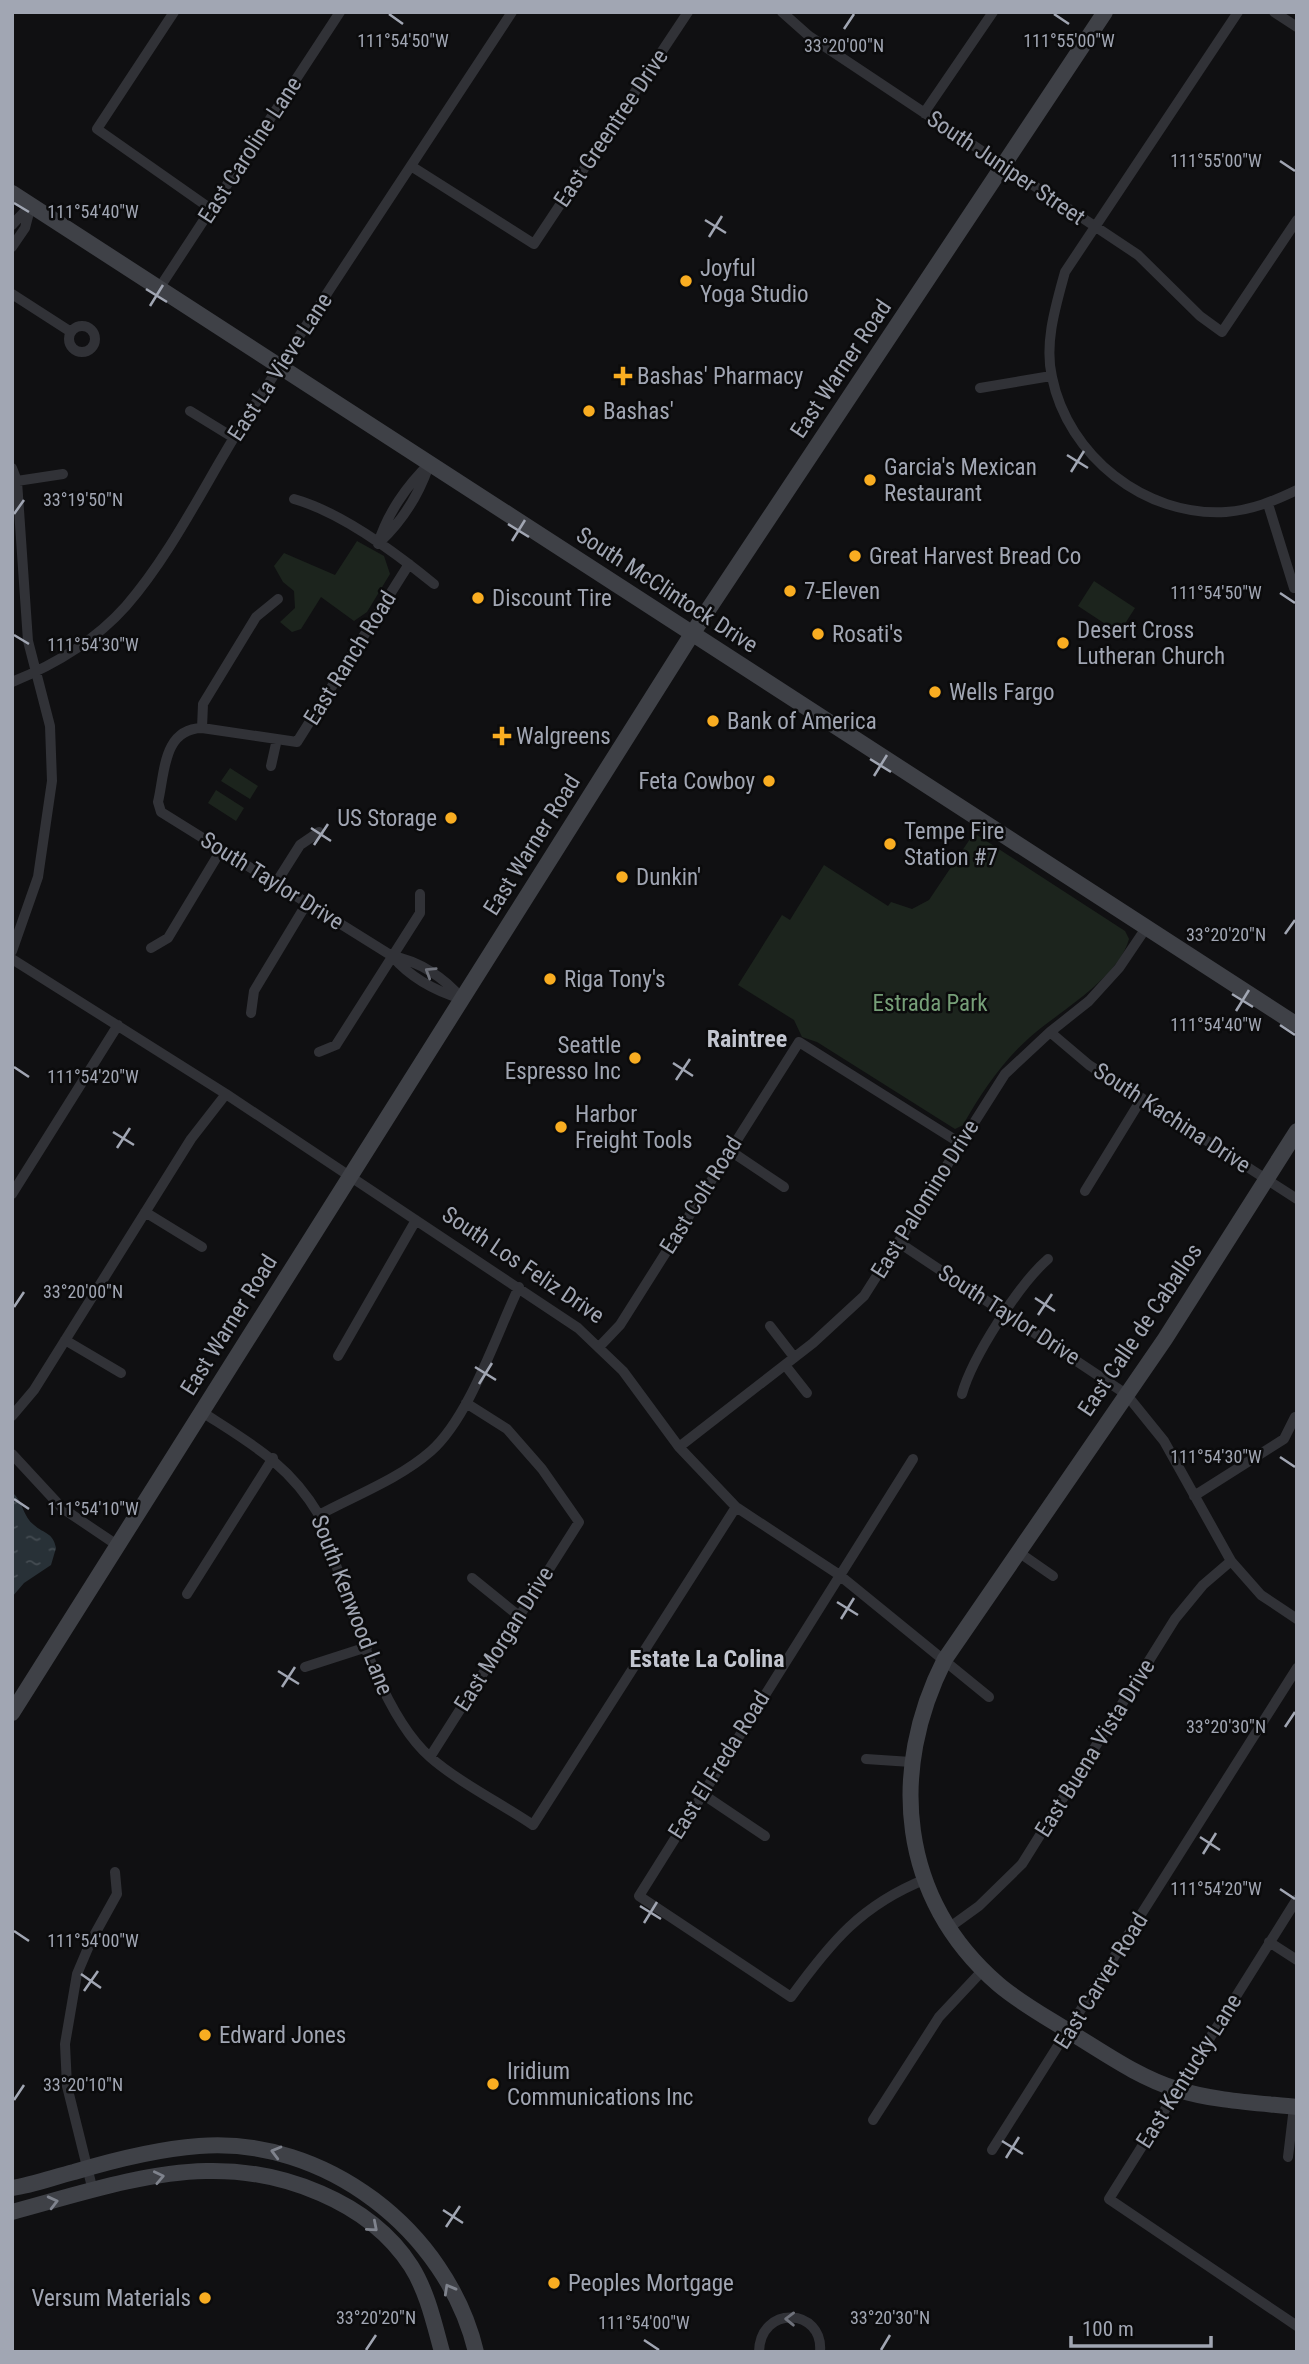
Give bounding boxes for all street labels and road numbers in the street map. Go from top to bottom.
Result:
street label: East Greentree Drive [548,44,674,212]
street label: East Caroline Lane [193,72,307,228]
street label: South Juniper Street [922,105,1090,231]
street label: East La Vieve Lane [222,288,338,446]
street label: East Warner Road [785,295,897,443]
street label: South McClintock Drive [571,521,763,659]
street label: East Ranch Road [298,586,402,730]
street label: East Warner Road [478,770,586,920]
street label: South Taylor Drive [196,826,348,936]
street label: South Kachina Drive [1088,1057,1256,1179]
street label: East Palomino Drive [865,1115,985,1283]
street label: East Colt Road [654,1131,748,1259]
street label: South Los Feliz Drive [437,1201,609,1329]
street label: East Calle de Caballos [1072,1239,1208,1421]
street label: East Warner Road [175,1250,283,1400]
street label: South Taylor Drive [933,1259,1085,1371]
street label: South Kenwood Lane [305,1511,399,1699]
street label: East Morgan Drive [449,1562,559,1716]
street label: East Buena Vista Drive [1029,1654,1161,1842]
street label: East El Freda Road [663,1686,775,1844]
street label: East Carver Road [1048,1908,1154,2054]
street label: East Kentucky Lane [1131,1989,1247,2153]

